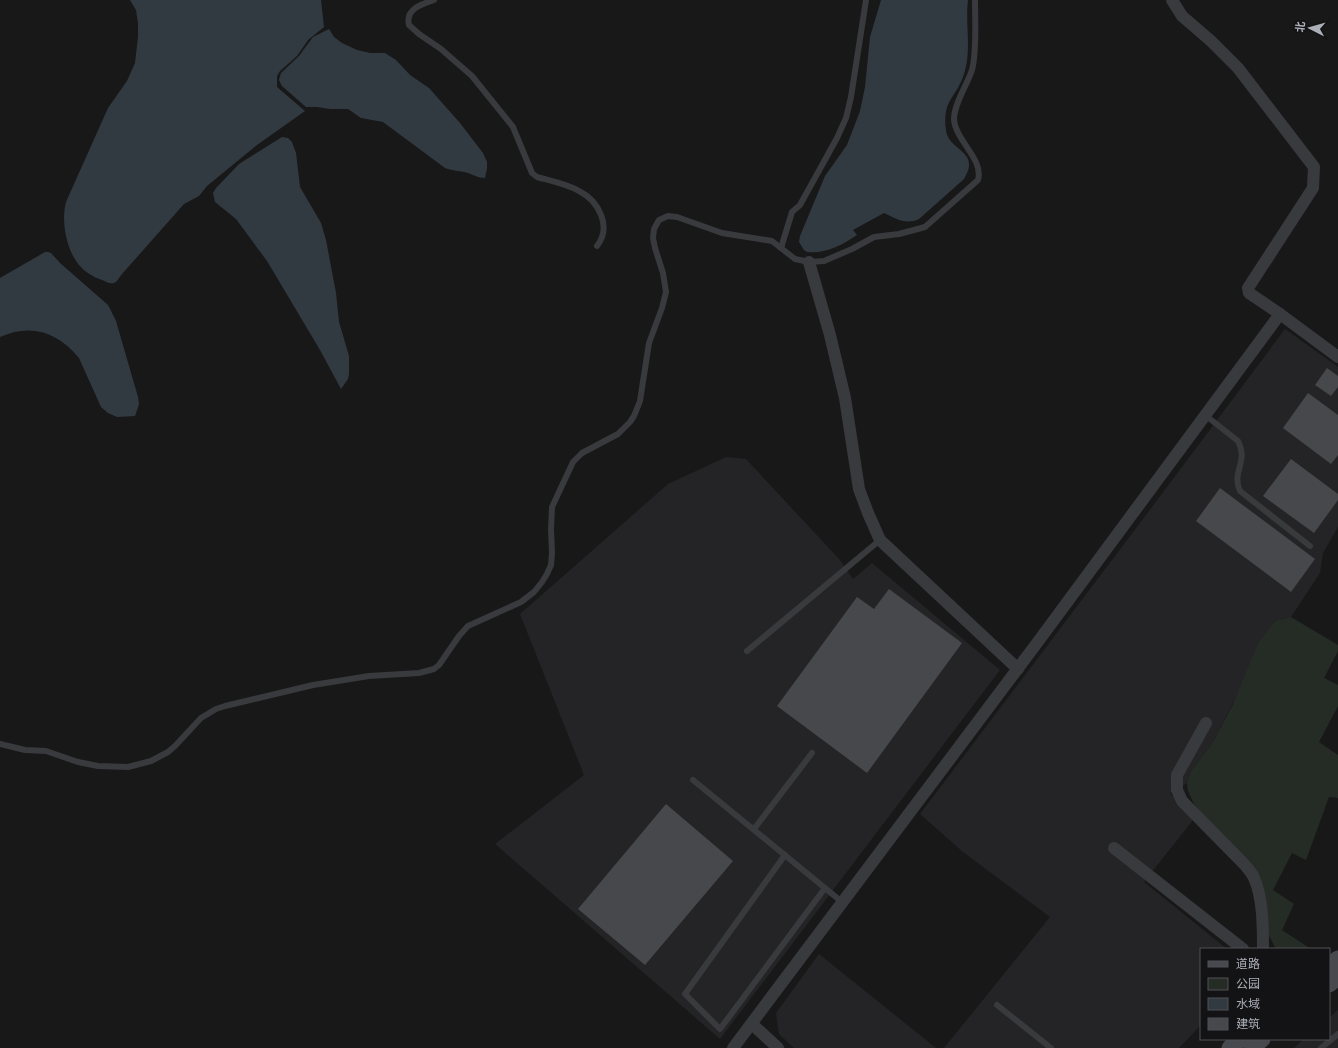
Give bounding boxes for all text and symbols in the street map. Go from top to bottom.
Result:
north arrow [1290,8,1330,48]
text: 北 [1294,21,1308,33]
legend [1200,948,1330,1040]
text: 道路 [1236,957,1260,971]
text: 公园 [1236,977,1260,991]
text: 水域 [1236,997,1260,1011]
text: 建筑 [1236,1017,1260,1031]

